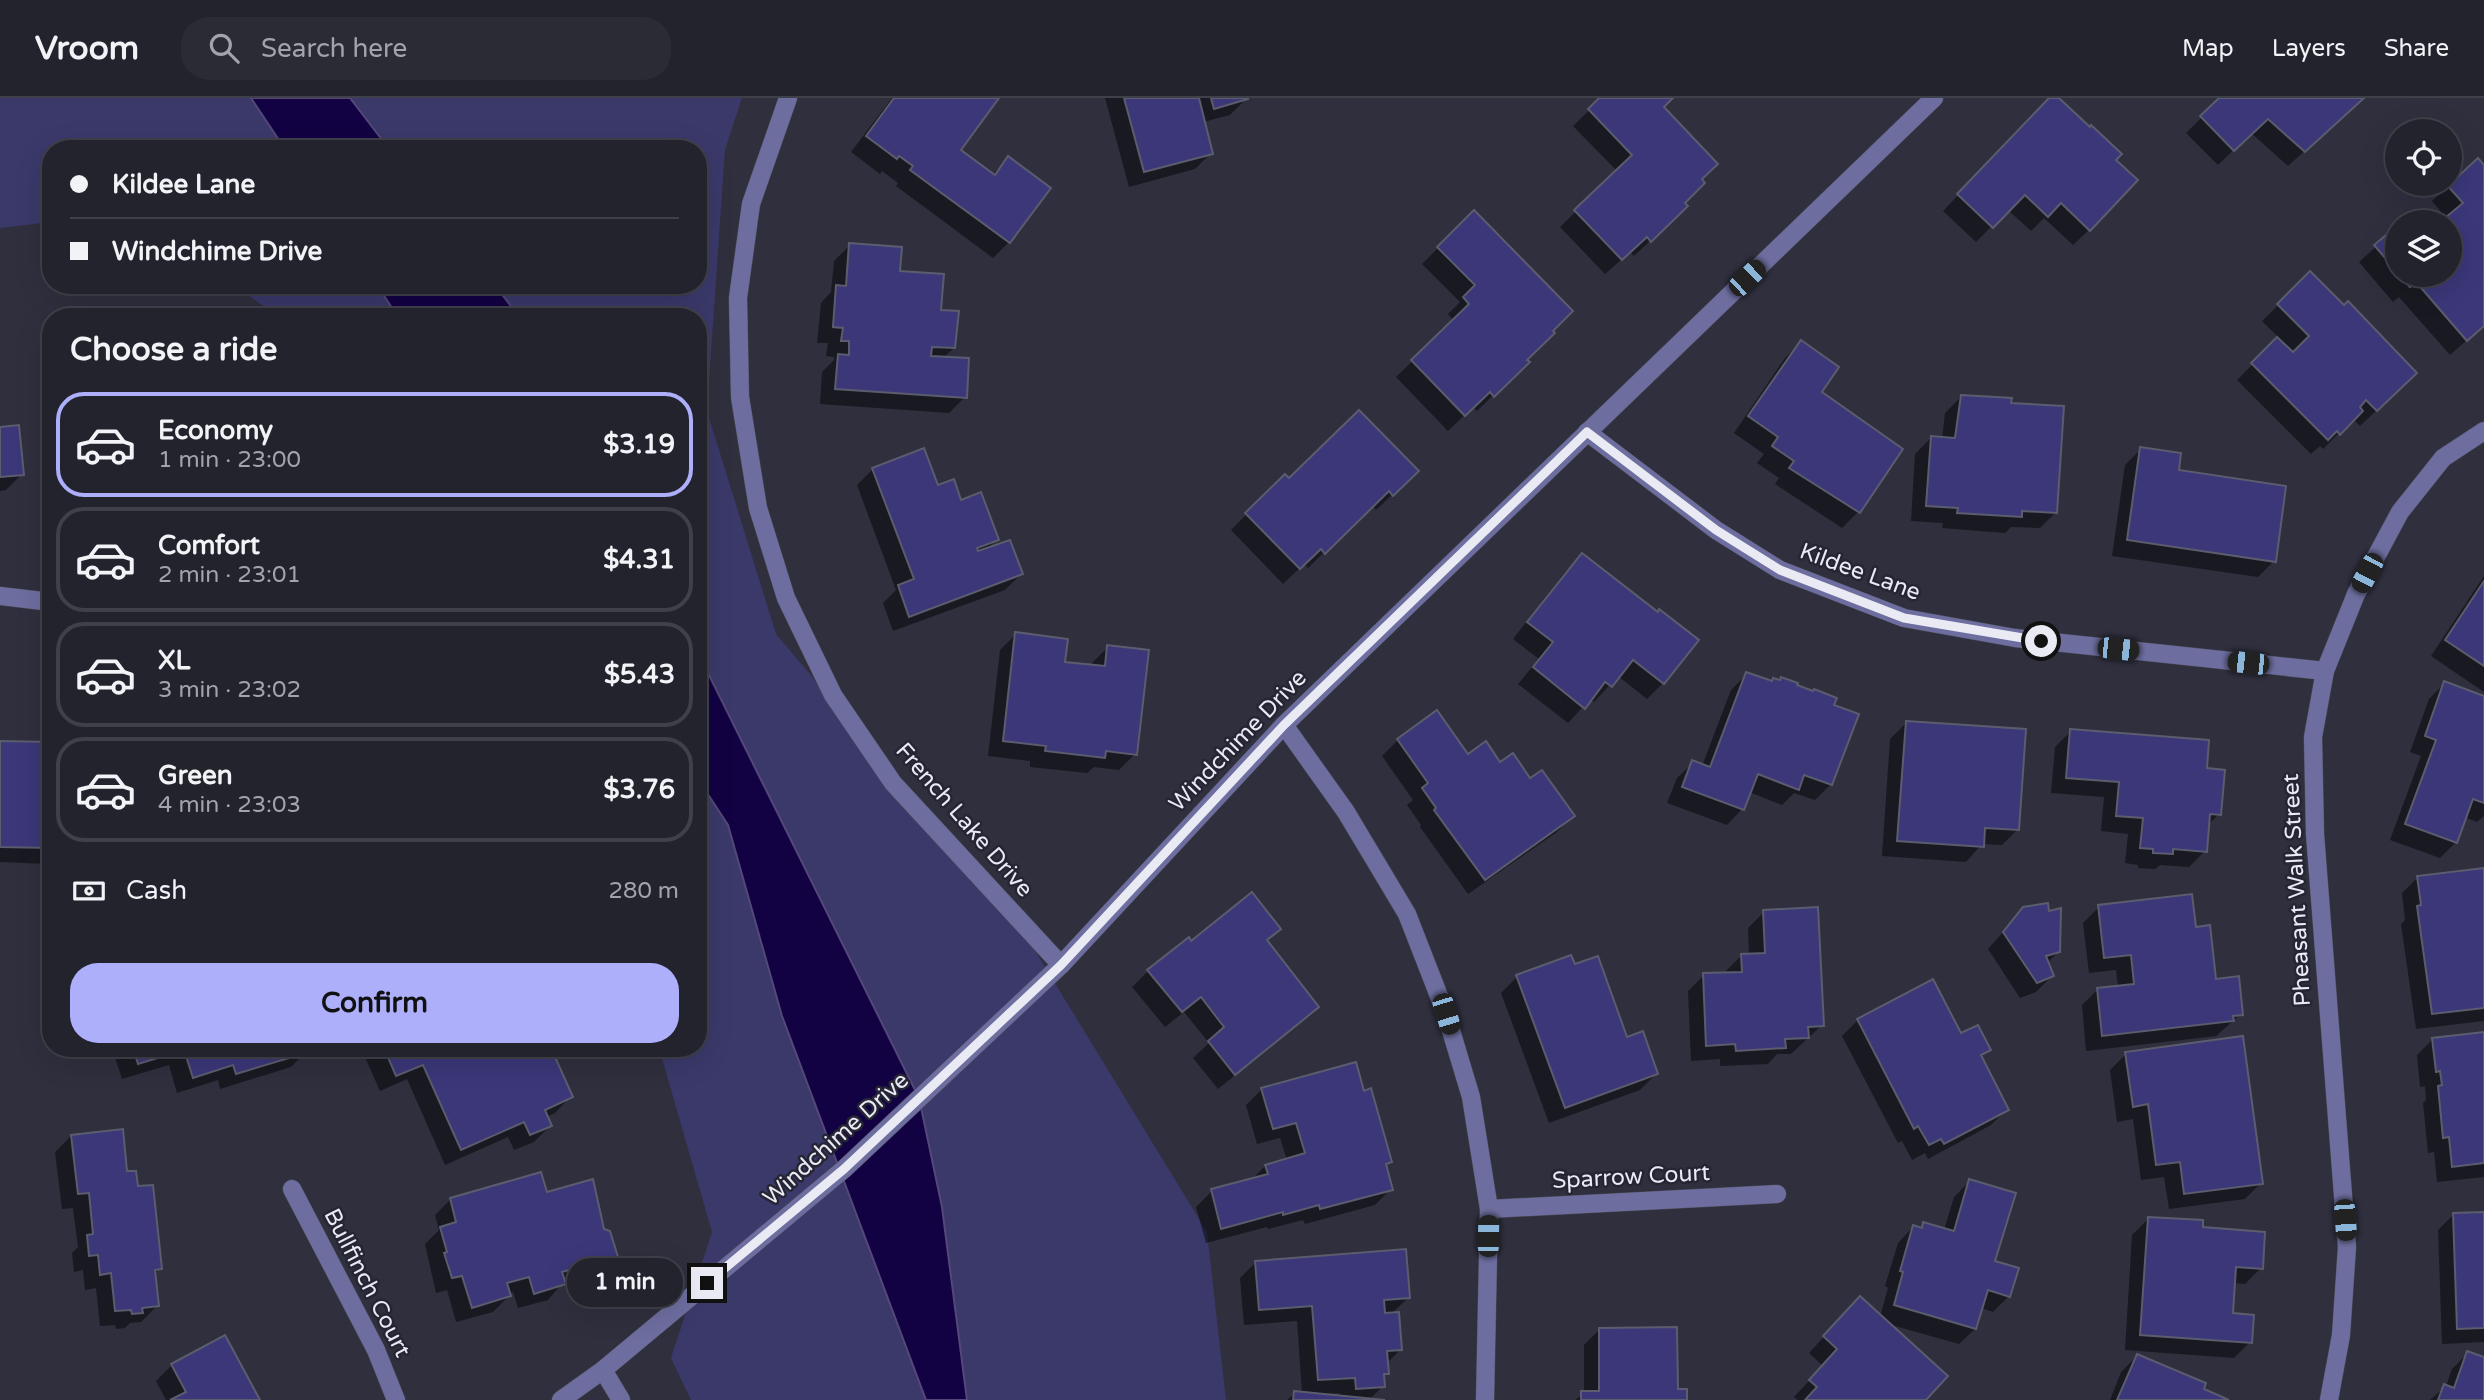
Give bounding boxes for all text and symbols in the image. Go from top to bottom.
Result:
search box [181,17,671,80]
text: Vroom [35,29,139,68]
icon: search [205,29,243,67]
text: Search here [261,33,407,64]
text: Map [2182,34,2234,63]
text: Layers [2272,34,2346,63]
text: Share [2384,34,2449,63]
map controls [2385,119,2462,287]
button: locate [2385,119,2462,196]
text: Kildee Lane [112,169,255,200]
button: layers [2385,210,2462,287]
text: Windchime Drive [112,236,322,267]
car [1725,256,1770,300]
text: Choose a ride [70,331,277,369]
icon: car [74,413,137,476]
text: Economy [158,415,273,446]
text: $3.19 [603,429,675,460]
text: 1 min · 23:00 [158,446,301,474]
icon: car [74,528,137,591]
text: Comfort [158,530,260,561]
street label: Kildee Lane [1796,537,1924,607]
text: $4.31 [603,544,675,575]
car [2348,550,2387,596]
text: 2 min · 23:01 [158,561,301,589]
route start [2025,625,2057,657]
car [2097,636,2140,662]
icon: car [74,643,137,706]
text: XL [158,645,190,676]
car [2227,650,2270,676]
text: $5.43 [604,659,675,690]
street label: Windchime Drive [1163,664,1313,818]
text: 3 min · 23:02 [158,676,301,704]
street label: French Lake Drive [889,737,1039,903]
icon: car [74,758,137,821]
text: Green [158,760,233,791]
street label: Pheasant Walk Street [2277,773,2317,1007]
text: $3.76 [603,774,675,805]
text: 4 min · 23:03 [158,791,301,819]
icon: cash [70,872,108,910]
text: Cash [126,875,187,906]
text: 280 m [609,877,679,905]
button: Confirm [70,963,679,1043]
car [1430,991,1463,1037]
street label: Windchime Drive [758,1066,914,1212]
street label: Sparrow Court [1551,1159,1711,1195]
car [2334,1198,2357,1242]
street label: Bullfinch Court [317,1204,417,1362]
car [1478,1215,1499,1257]
callout: 1 min [567,1258,682,1308]
route end [691,1267,723,1299]
text: 1 min [594,1268,656,1296]

